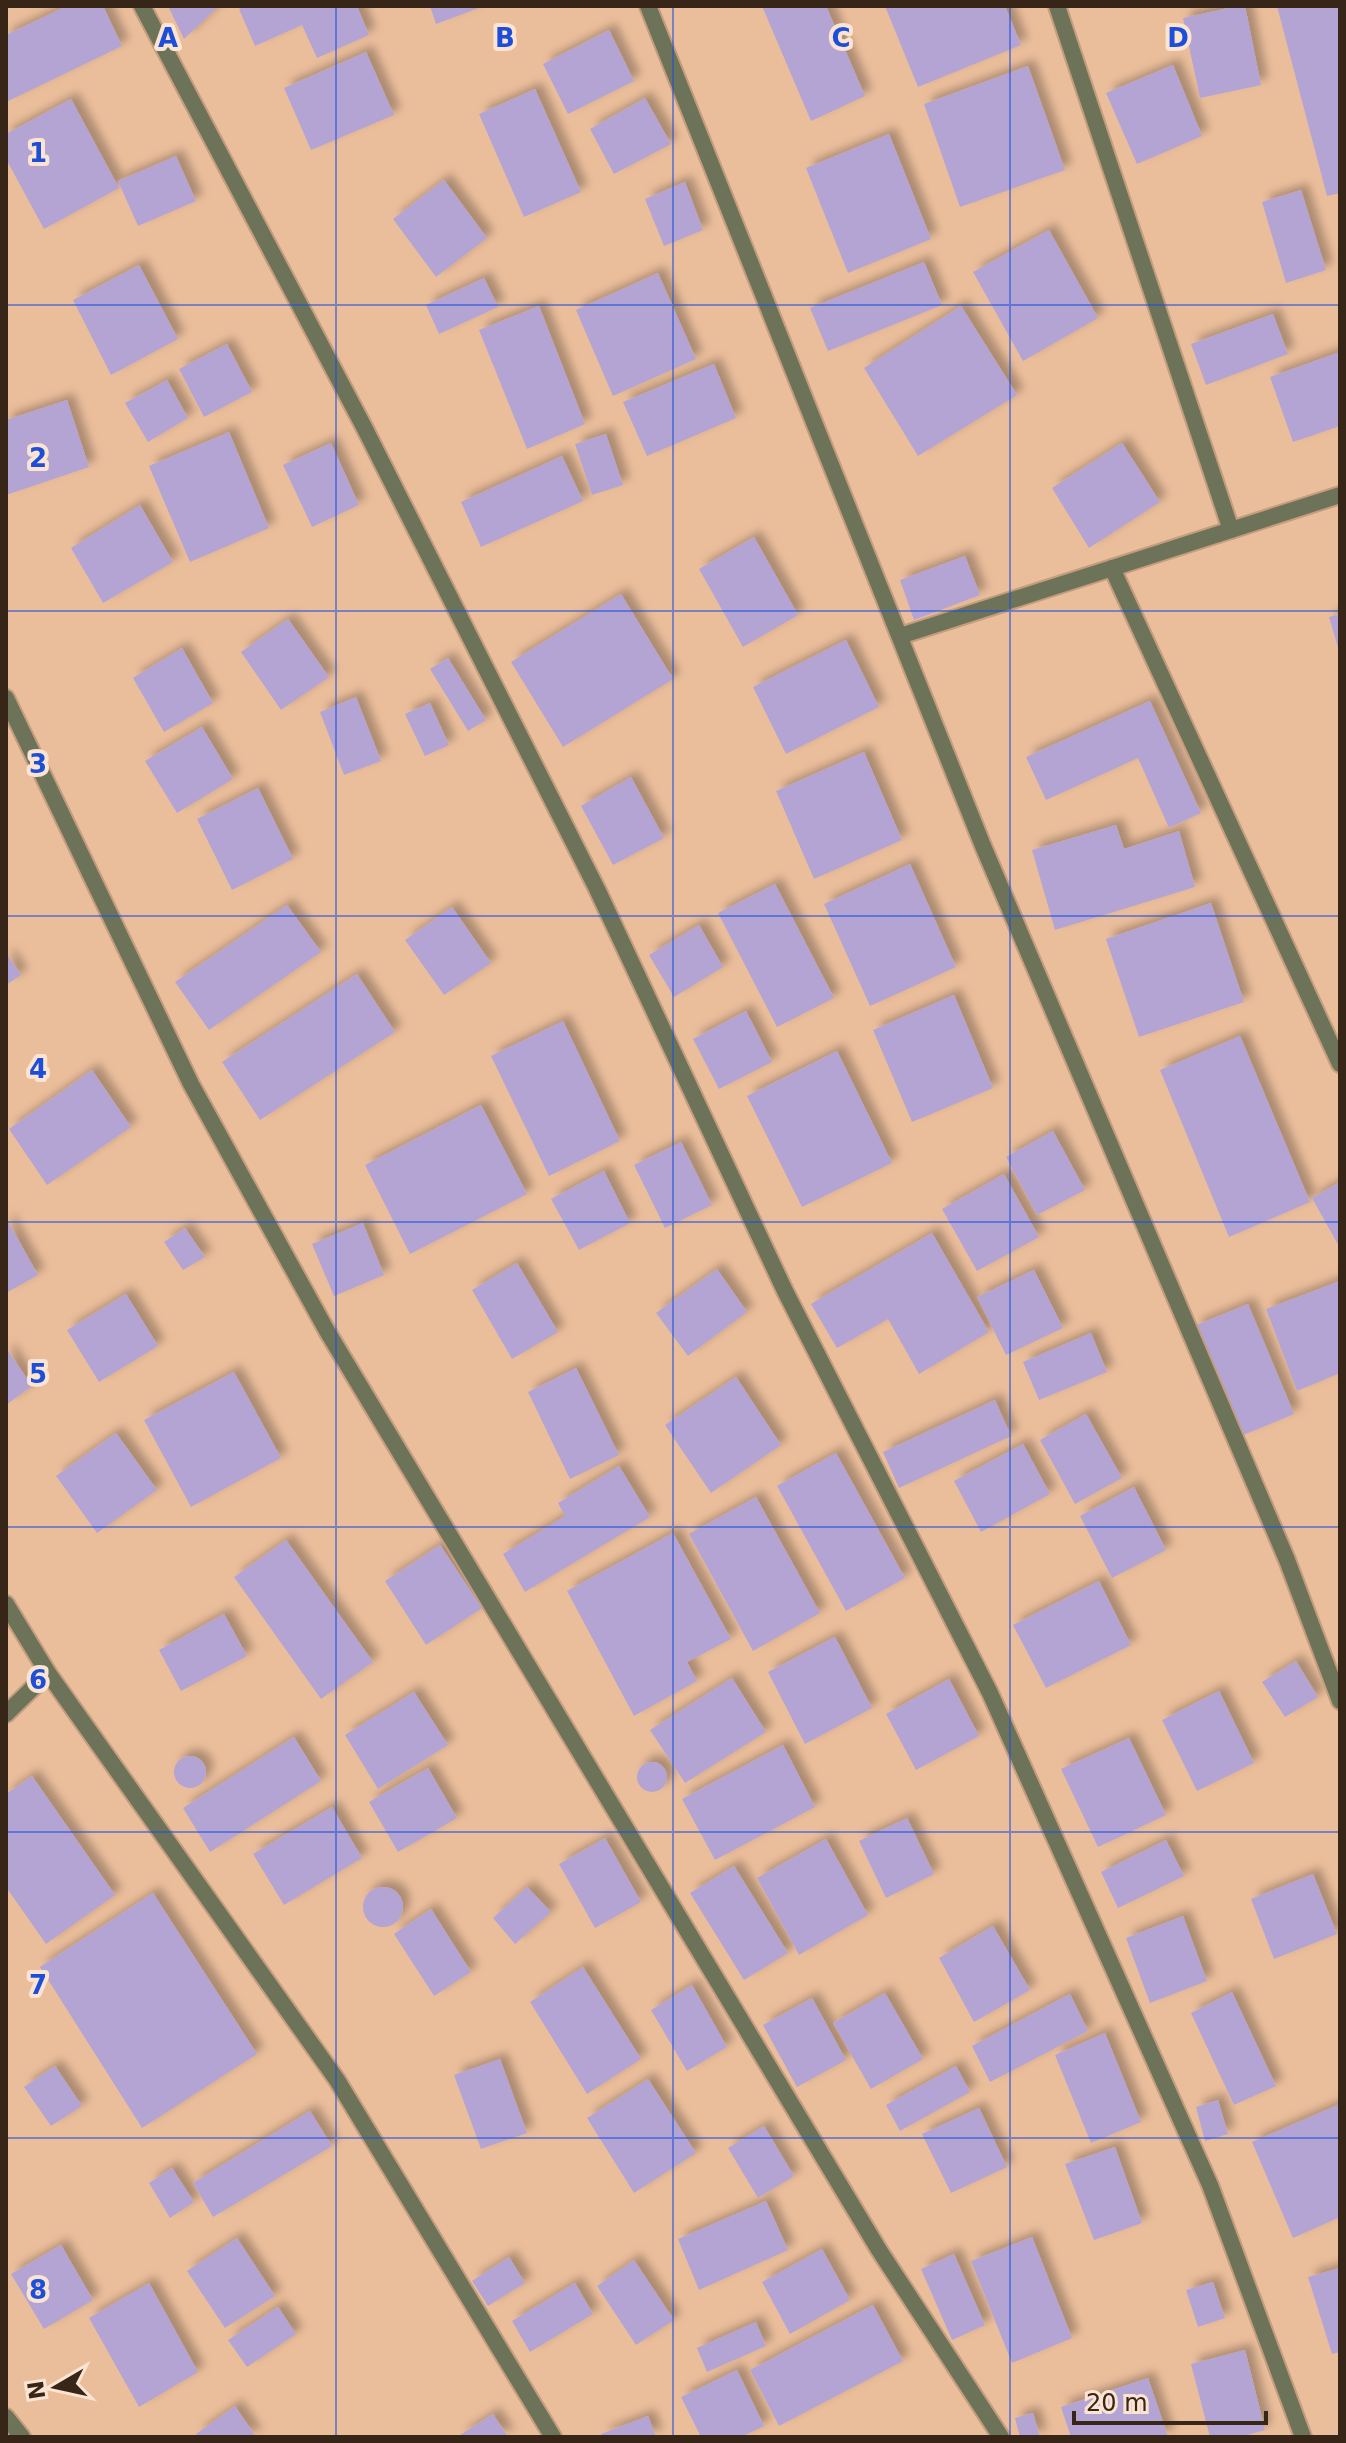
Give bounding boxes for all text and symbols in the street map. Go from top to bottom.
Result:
text: A [158,23,178,53]
text: B [495,23,515,53]
text: C [831,23,851,53]
text: D [1167,23,1189,53]
text: 1 [29,138,47,168]
text: 2 [29,443,47,473]
text: 3 [29,749,47,779]
text: 4 [29,1054,47,1084]
text: 5 [29,1359,47,1389]
text: 6 [29,1665,47,1695]
text: 7 [29,1970,47,2000]
text: 8 [29,2275,47,2305]
north arrow [16,2347,96,2427]
scale bar [1074,2375,1266,2425]
text: N [23,2379,51,2401]
text: 20 m [1086,2389,1148,2417]

